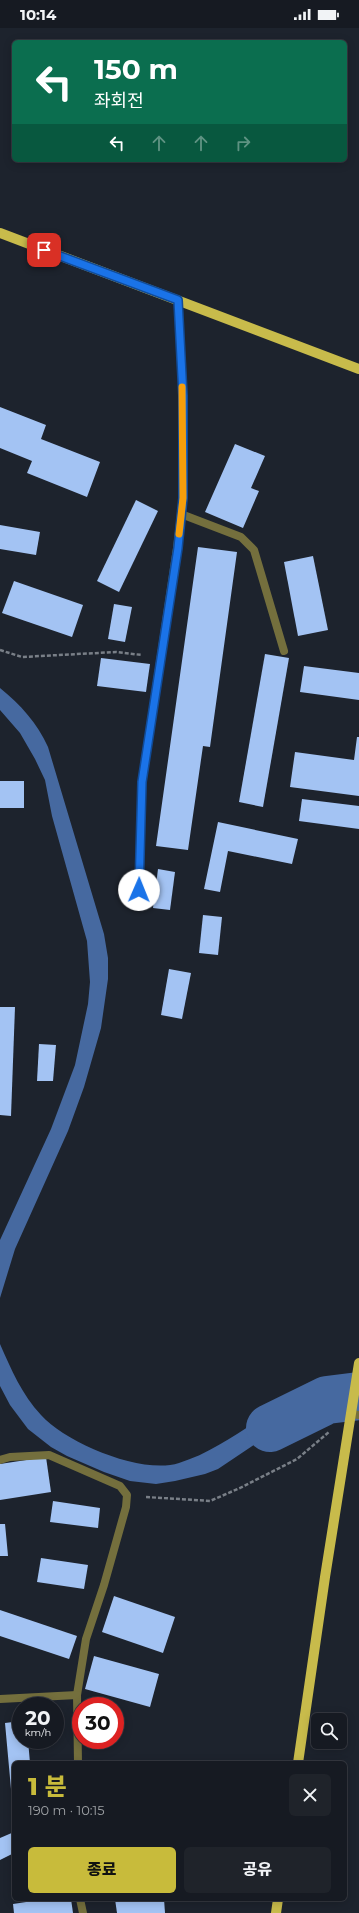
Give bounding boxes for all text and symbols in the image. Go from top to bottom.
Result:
text: 10:14 [20,5,56,24]
text: 150 m [94,52,178,86]
icon: left [28,56,80,108]
text: 좌회전 [94,90,144,112]
icon: left [106,132,128,154]
icon: ahead [148,132,170,154]
icon: ahead [190,132,212,154]
icon: right [232,132,254,154]
pin [27,233,61,267]
icon: arrive [33,239,55,261]
position arrow [118,869,160,911]
speed limit sign: 30 [72,1697,124,1749]
text: 20 [25,1706,51,1730]
map controls [311,1713,347,1749]
button: search [311,1713,347,1749]
text: km/h [25,1726,51,1739]
text: 1 분 [28,1772,67,1801]
button: close [289,1774,331,1816]
text: 190 m · 10:15 [28,1802,105,1818]
button: 종료 [28,1847,176,1893]
button: 공유 [184,1847,331,1893]

